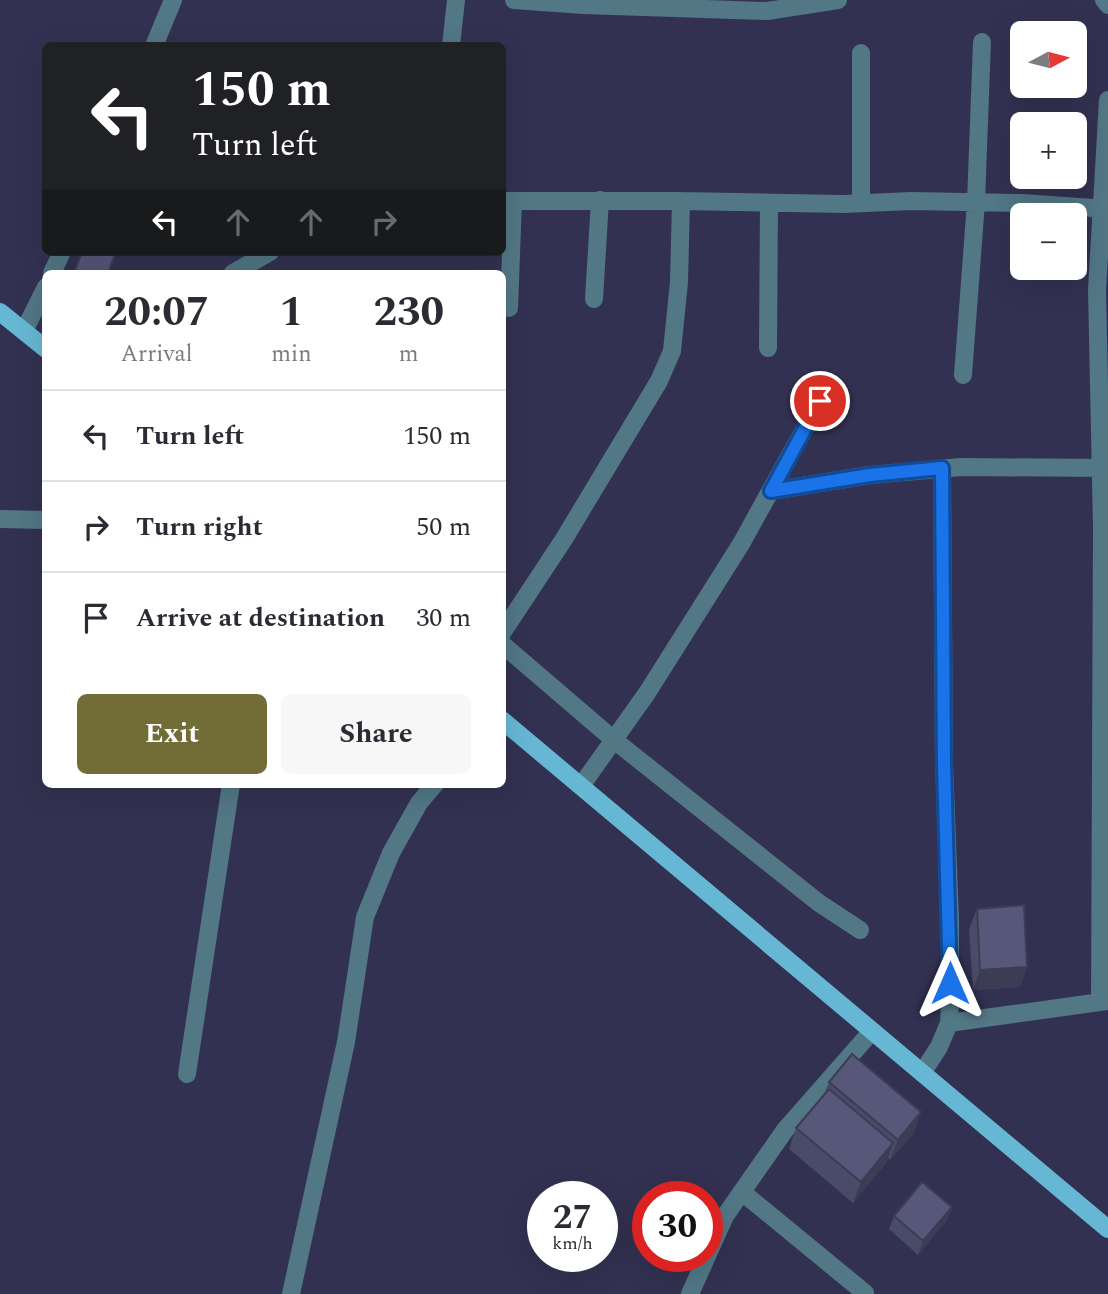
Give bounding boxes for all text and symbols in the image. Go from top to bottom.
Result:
north arrow [1010,21,1087,98]
map controls [1010,21,1087,280]
text: 150 m [192,53,331,128]
icon: left [77,70,168,161]
button: + [1010,112,1087,189]
text: Turn left [192,121,318,170]
icon: left [146,203,184,241]
icon: ahead [219,203,257,241]
icon: ahead [292,203,330,241]
icon: right [365,203,403,241]
button: − [1010,203,1087,280]
text: 20:07 [104,281,209,344]
text: 1 [280,281,303,344]
text: 230 [373,281,444,344]
text: Arrival [121,337,192,372]
text: min [271,337,312,372]
text: m [399,337,419,372]
pin [790,371,850,431]
icon: arrive [801,382,839,420]
text: Turn left [136,416,244,456]
text: 150 m [403,416,471,456]
icon: left [77,417,115,455]
text: Turn right [136,507,263,547]
text: 50 m [416,507,471,547]
icon: right [77,508,115,546]
text: Arrive at destination [136,598,385,638]
text: 30 m [416,598,471,638]
icon: arrive [77,599,115,637]
button: Exit [77,694,267,774]
button: Share [281,694,471,774]
position arrow [913,946,987,1020]
speed limit sign: 30 [632,1181,723,1272]
text: 27 [553,1191,592,1244]
text: km/h [552,1230,593,1257]

